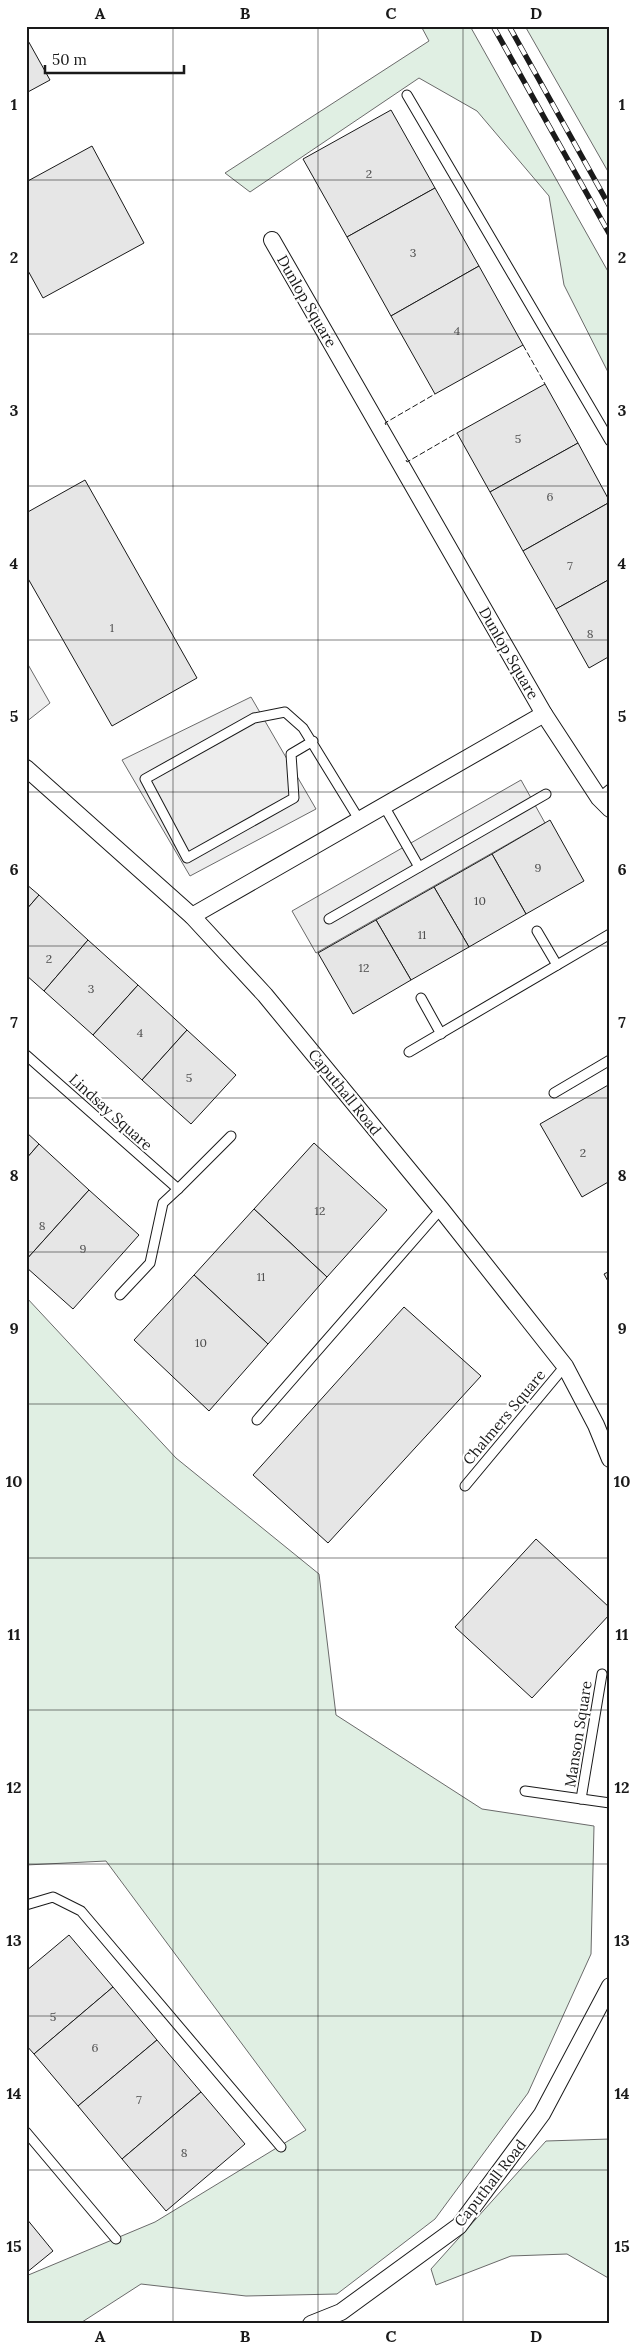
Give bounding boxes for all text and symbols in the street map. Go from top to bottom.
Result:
text: A [95,3,106,23]
text: B [240,3,251,23]
text: C [385,3,397,23]
text: D [530,3,542,23]
scale bar [45,42,184,74]
text: 50 m [52,50,87,69]
text: 1 [11,94,17,114]
text: 1 [619,94,625,114]
house number: 2 [366,166,372,181]
house number: 3 [410,245,417,260]
text: 2 [10,247,18,267]
text: 2 [618,247,626,267]
street label: Dunlop Square [273,251,341,351]
house number: 4 [454,323,461,338]
text: 3 [10,400,19,420]
text: 3 [618,400,627,420]
house number: 5 [515,431,521,446]
house number: 6 [547,489,554,504]
text: 4 [10,553,19,573]
text: 4 [618,553,627,573]
house number: 7 [567,558,573,573]
street label: Dunlop Square [475,603,543,703]
house number: 1 [110,620,114,635]
house number: 8 [587,626,594,641]
text: 5 [10,706,19,726]
text: 5 [618,706,627,726]
text: 6 [9,859,19,879]
text: 6 [617,859,627,879]
house number: 9 [535,860,542,875]
house number: 10 [474,893,486,908]
house number: 11 [418,927,426,942]
house number: 2 [46,951,52,966]
house number: 12 [359,960,369,975]
house number: 3 [88,981,95,996]
text: 7 [10,1012,18,1032]
text: 7 [618,1012,626,1032]
house number: 4 [137,1025,144,1040]
street label: Caputhall Road [304,1045,386,1139]
street label: Lindsay Square [65,1070,157,1154]
house number: 5 [186,1070,192,1085]
house number: 2 [580,1145,586,1160]
text: 8 [9,1165,19,1185]
text: 8 [617,1165,627,1185]
house number: 12 [315,1203,325,1218]
house number: 8 [39,1218,46,1233]
house number: 9 [80,1241,87,1256]
house number: 11 [257,1269,265,1284]
text: 9 [9,1318,19,1338]
text: 9 [617,1318,627,1338]
house number: 10 [195,1335,207,1350]
street label: Chalmers Square [459,1365,549,1469]
text: 10 [6,1471,22,1491]
text: 10 [614,1471,630,1491]
text: 11 [8,1624,21,1644]
text: 11 [616,1624,629,1644]
street label: Manson Square [560,1679,596,1789]
text: 12 [6,1777,22,1797]
text: 12 [614,1777,630,1797]
text: 13 [6,1930,22,1950]
text: 13 [614,1930,630,1950]
house number: 5 [50,2009,56,2024]
house number: 6 [92,2040,99,2055]
text: 14 [6,2083,22,2103]
text: 14 [614,2083,630,2103]
house number: 7 [136,2092,142,2107]
street label: Caputhall Road [450,2136,530,2230]
house number: 8 [181,2145,188,2160]
text: 15 [6,2236,22,2256]
text: 15 [614,2236,630,2256]
text: A [95,2326,106,2346]
text: B [240,2326,251,2346]
text: C [385,2326,397,2346]
text: D [530,2326,542,2346]

